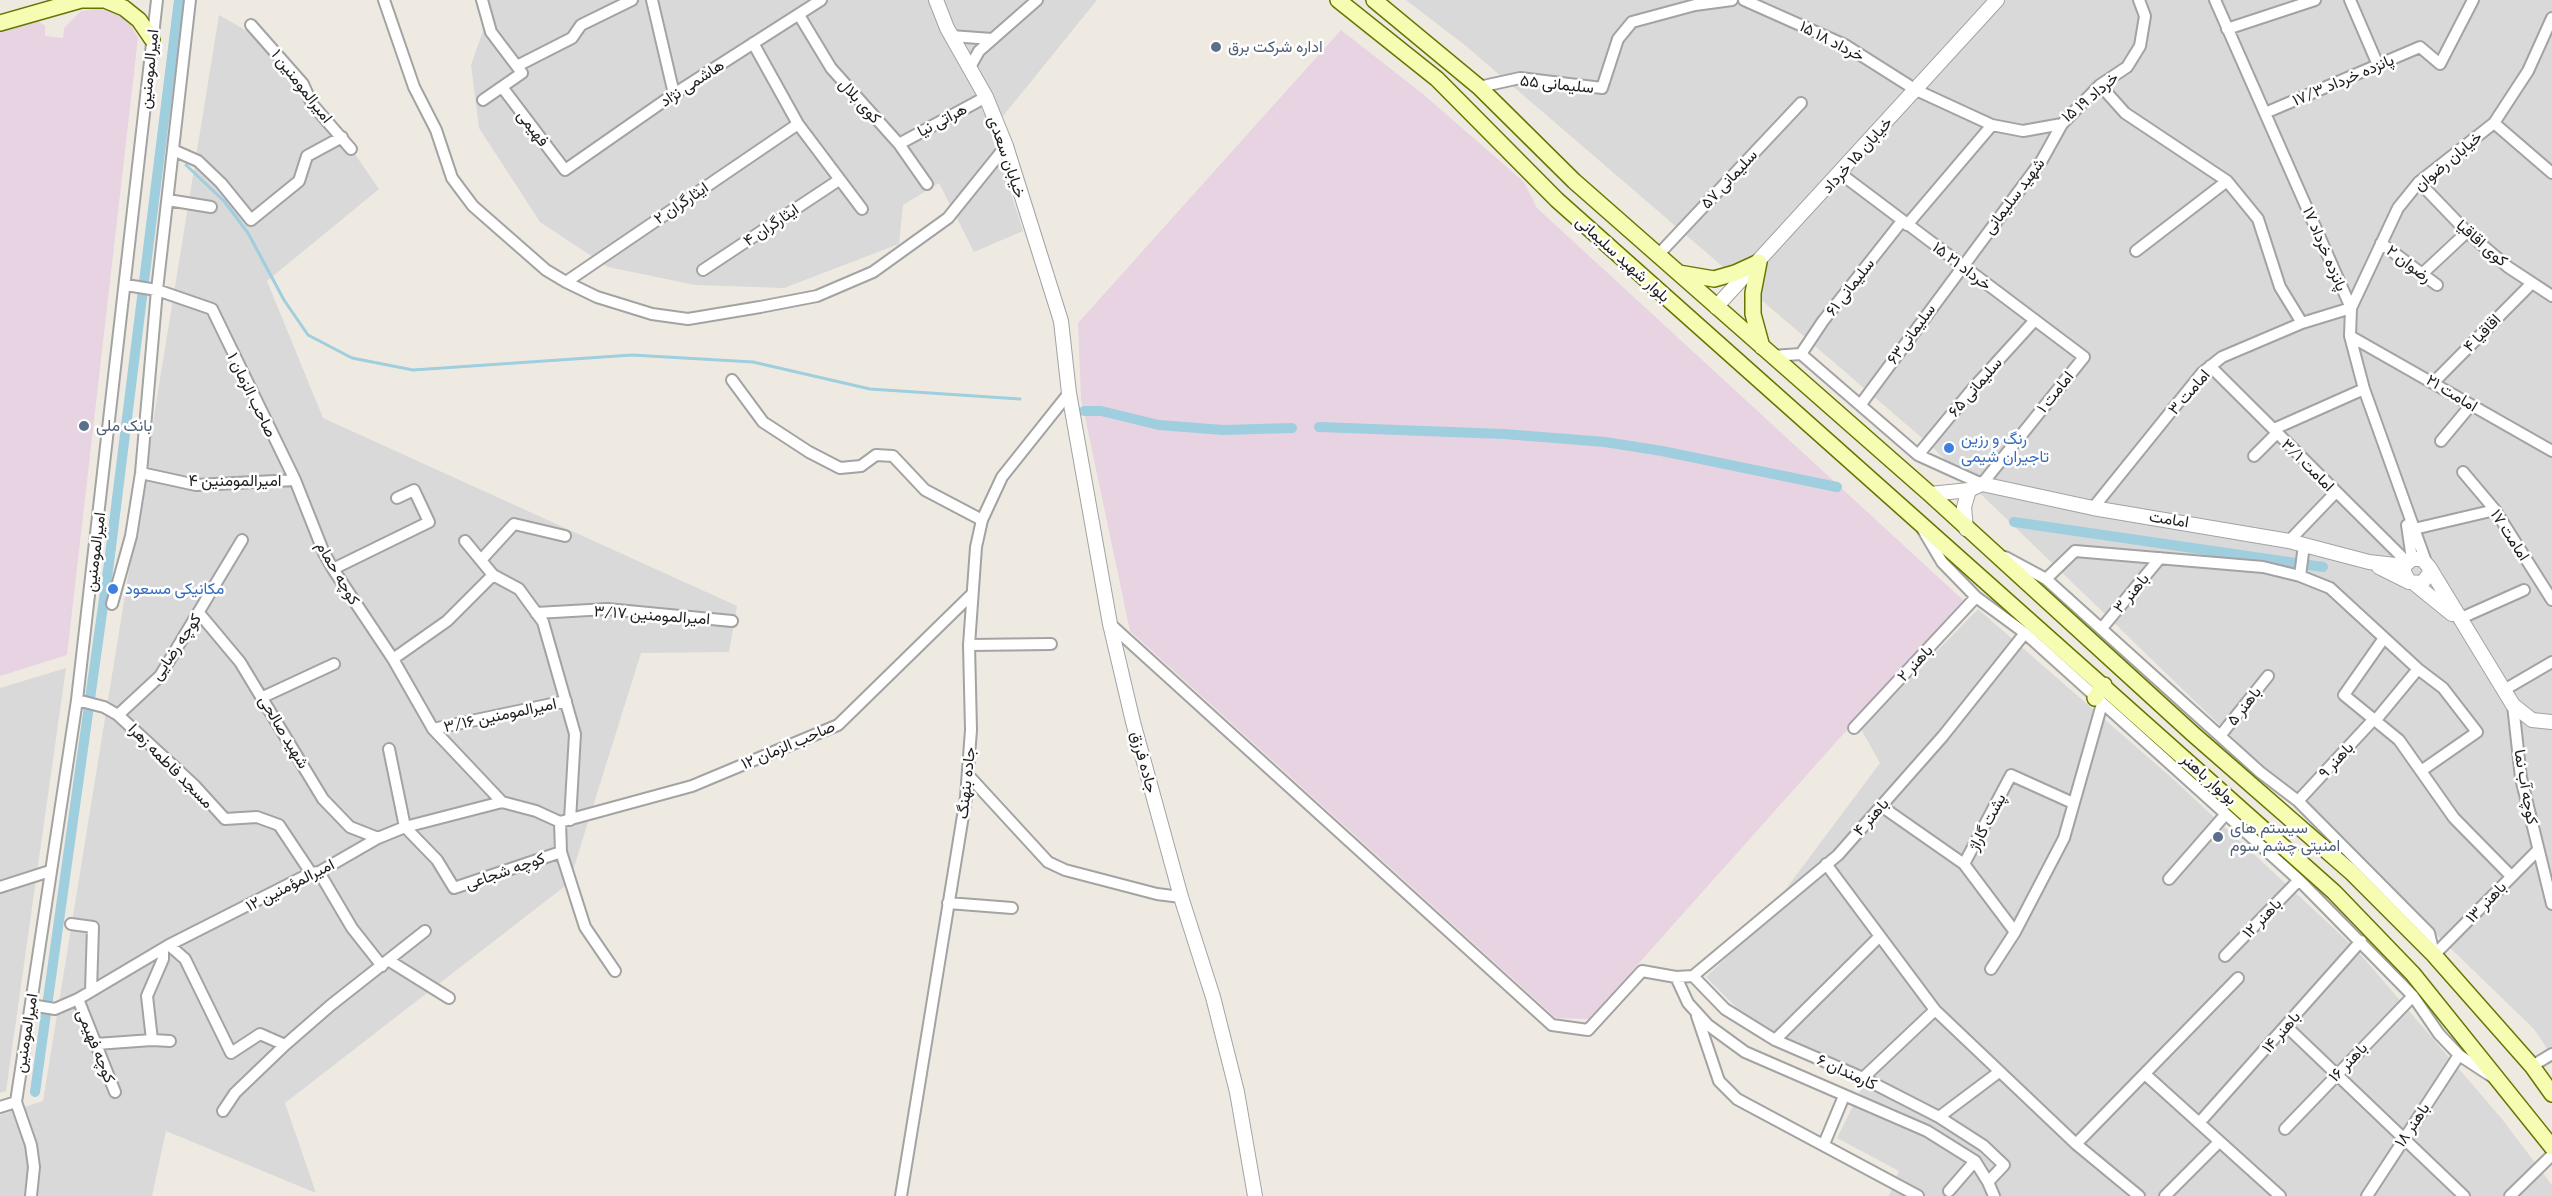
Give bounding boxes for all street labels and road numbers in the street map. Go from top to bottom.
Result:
street label: ۱۵ خرداد ۱۸ [1797,17,1867,65]
street label: امیرالمومنین [135,28,163,110]
street label: امیرالمومنین ۱ [267,45,337,127]
street label: پانزده خرداد ۱۷/۳ [2289,50,2397,110]
street label: هاشمی نژاد [656,55,728,111]
street label: ۱۵ خرداد ۱۹ [2058,68,2122,126]
street label: سلیمانی ۵۵ [1519,71,1595,97]
street label: کوی بلال [835,75,885,127]
street label: هراتی نیا [914,99,970,141]
street label: فهیمی [513,106,553,150]
street label: خیابان سعدی [984,113,1030,201]
street label: خیابان ۱۵ خرداد [1818,113,1896,197]
street label: خیابان رضوان [2410,127,2486,195]
street label: سلیمانی ۵۷ [1697,145,1761,213]
street label: شهید سلیمانی [1979,154,2049,238]
street label: ایثارگران ۲ [650,178,712,228]
street label: ایثارگران ۴ [740,200,802,250]
street label: پانزده خرداد ۱۷ [2299,204,2351,294]
street label: بلوار شهید سلیمانی [1572,212,1674,306]
street label: کوی اقاقیا [2452,216,2512,270]
street label: ۱۵ خرداد ۲١ [1929,238,1995,294]
street label: رضوان ۲ [2383,241,2435,287]
street label: سلیمانی ۶۱ [1822,254,1878,320]
street label: سلیمانی۶۳ [1883,300,1939,368]
street label: اقاقیا ۴ [2459,310,2505,356]
street label: صاحب الزمان ۱ [223,350,281,440]
street label: سلیمانی ۶۵ [1944,353,2006,421]
street label: امامت ۳ [2164,365,2214,419]
street label: امامت ۱ [2032,367,2078,417]
street label: امامت ۲۱ [2423,370,2481,416]
street label: امامت ۳/۱ [2278,435,2338,495]
street label: امیرالمومنین ۴ [189,471,281,491]
street label: امامت [2148,506,2190,532]
street label: امامت ۱۷ [2486,506,2534,564]
street label: امیرالمومنین [81,511,109,593]
street label: کوچه حمام [312,538,364,608]
street label: باهنر ۳ [2109,569,2153,617]
street label: امیرالمومنین ۳/۱۷ [593,601,711,629]
street label: کوچه رضایی [147,610,205,684]
street label: باهنر ۲ [1893,641,1937,685]
street label: باهنر ۵ [2223,683,2265,729]
street label: شهید صالحی [255,692,313,772]
street label: امیرالمومنین ۳/۱۶ [442,694,558,736]
street label: صاحب الزمان ۱۲ [738,717,838,773]
street label: مسجد فاطمه زهرا [125,720,217,812]
street label: جاده فرزق [1127,729,1161,795]
street label: باهنر ۹ [2314,738,2358,782]
street label: جاده بنهنگ [953,746,979,820]
street label: کوچه آب نما [2510,748,2542,826]
street label: بولوار باهنر [2177,749,2241,809]
street label: پشت گاراژ [1964,790,2010,854]
street label: باهنر ۴ [1849,794,1893,840]
street label: کوچه شجاعی [463,848,547,894]
street label: امیرالمؤمنین ۱۲ [243,855,337,915]
street label: باهنر ۱۳ [2462,877,2510,927]
street label: باهنر ۱۲ [2238,894,2286,942]
street label: امیرالمومنین [10,992,42,1074]
street label: کوچه فهیمی [73,1006,119,1086]
street label: باهنر ۱۴ [2258,1007,2304,1057]
street label: باهنر ۱۶ [2325,1038,2371,1086]
street label: کارمندان ۶ [1814,1050,1880,1094]
street label: باهنر ۱۸ [2390,1099,2434,1151]

